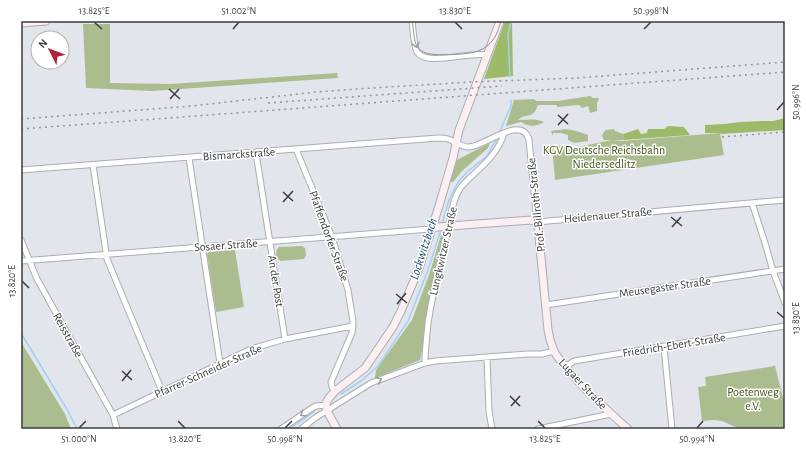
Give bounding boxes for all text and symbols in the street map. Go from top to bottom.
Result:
text: 13.825°E [78,6,110,16]
text: 51.002°N [222,6,256,16]
text: 13.830°E [439,6,471,16]
text: 50.998°N [633,6,669,16]
north arrow [30,30,70,70]
text: N [36,37,50,50]
one-way arrow [411,42,419,48]
text: 50.996°N [791,84,801,120]
park label: KGV Deutsche Reichsbahn Niedersedlitz [543,144,665,170]
street label: Bismarckstraße [202,145,276,163]
street label: Prof.-Billroth-Straße [525,157,547,253]
street label: Pfaffendorfer Straße [307,189,351,283]
street label: Heidenauer Straße [563,205,653,225]
street label: Lungkwitzer Straße [427,206,459,296]
water label: Lockwitzbach [408,217,440,281]
street label: Sosaer Straße [194,237,258,253]
street label: An der Post [266,254,286,308]
text: 13.820°E [7,265,17,297]
street label: Meusegaster Straße [618,275,712,299]
text: 13.830°E [791,302,801,334]
street label: Reisstraße [51,311,85,359]
street label: Friedrich-Ebert-Straße [622,331,726,359]
street label: Pfarrer-Schneider-Straße [152,342,264,400]
street label: Lugaer Straße [557,356,609,412]
one-way arrow [375,376,382,384]
park label: Poetenweg e.V. [727,386,779,412]
one-way arrow [300,409,307,416]
text: 51.000°N [61,434,97,444]
text: 13.820°E [169,434,201,444]
text: 50.998°N [267,434,303,444]
text: 13.825°E [529,434,561,444]
text: 50.994°N [679,434,715,444]

